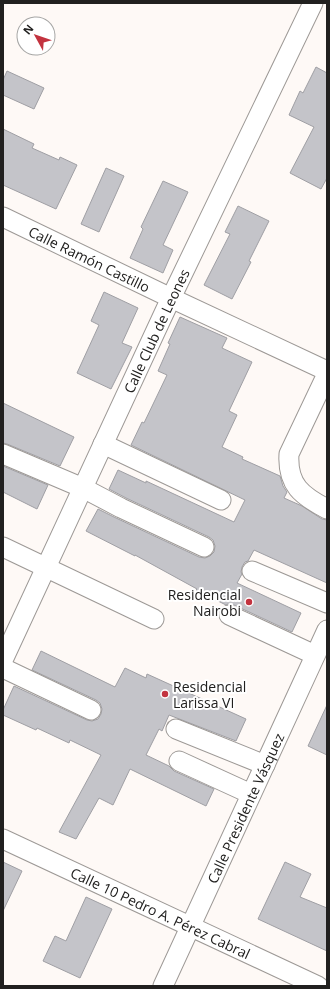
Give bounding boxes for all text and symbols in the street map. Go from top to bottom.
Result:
north arrow [16,16,56,56]
text: N [19,21,37,38]
street label: Calle Ramón Castillo [26,221,153,296]
street label: Calle Club de Leones [119,265,193,396]
place label: Residencial Nairobi [168,585,241,620]
marker: Residencial Nairobi [244,597,254,607]
place label: Residencial Larissa VI [173,677,246,712]
marker: Residencial Larissa VI [160,689,170,699]
street label: Calle Presidente Vásquez [202,729,288,886]
street label: Calle 10 Pedro A. Pérez Cabral [68,863,254,963]

